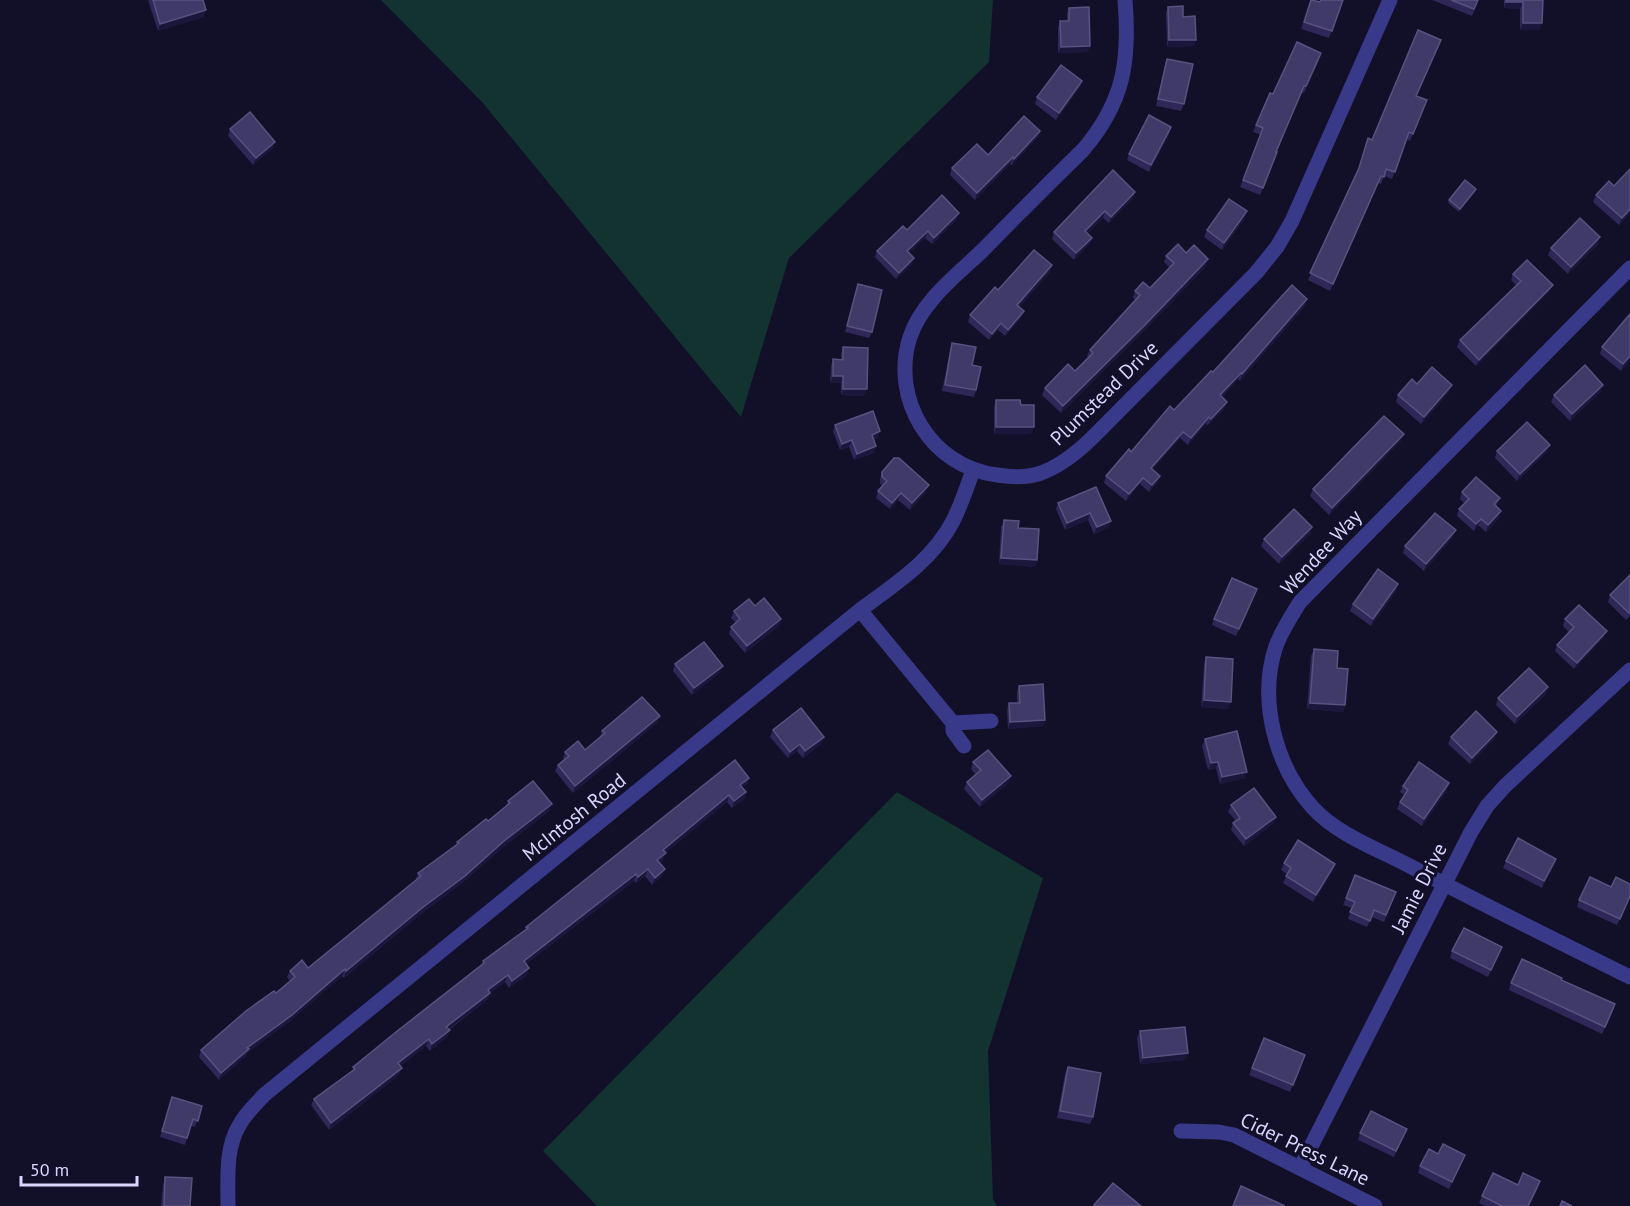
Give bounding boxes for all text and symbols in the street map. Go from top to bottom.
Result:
street label: Plumstead Drive [1045,335,1163,451]
street label: Wendee Way [1275,503,1368,600]
street label: McIntosh Road [517,767,631,867]
street label: Jamie Drive [1385,839,1453,938]
street label: Cider Press Lane [1236,1107,1374,1191]
scale bar [21,1149,136,1187]
text: 50 m [30,1158,69,1181]

